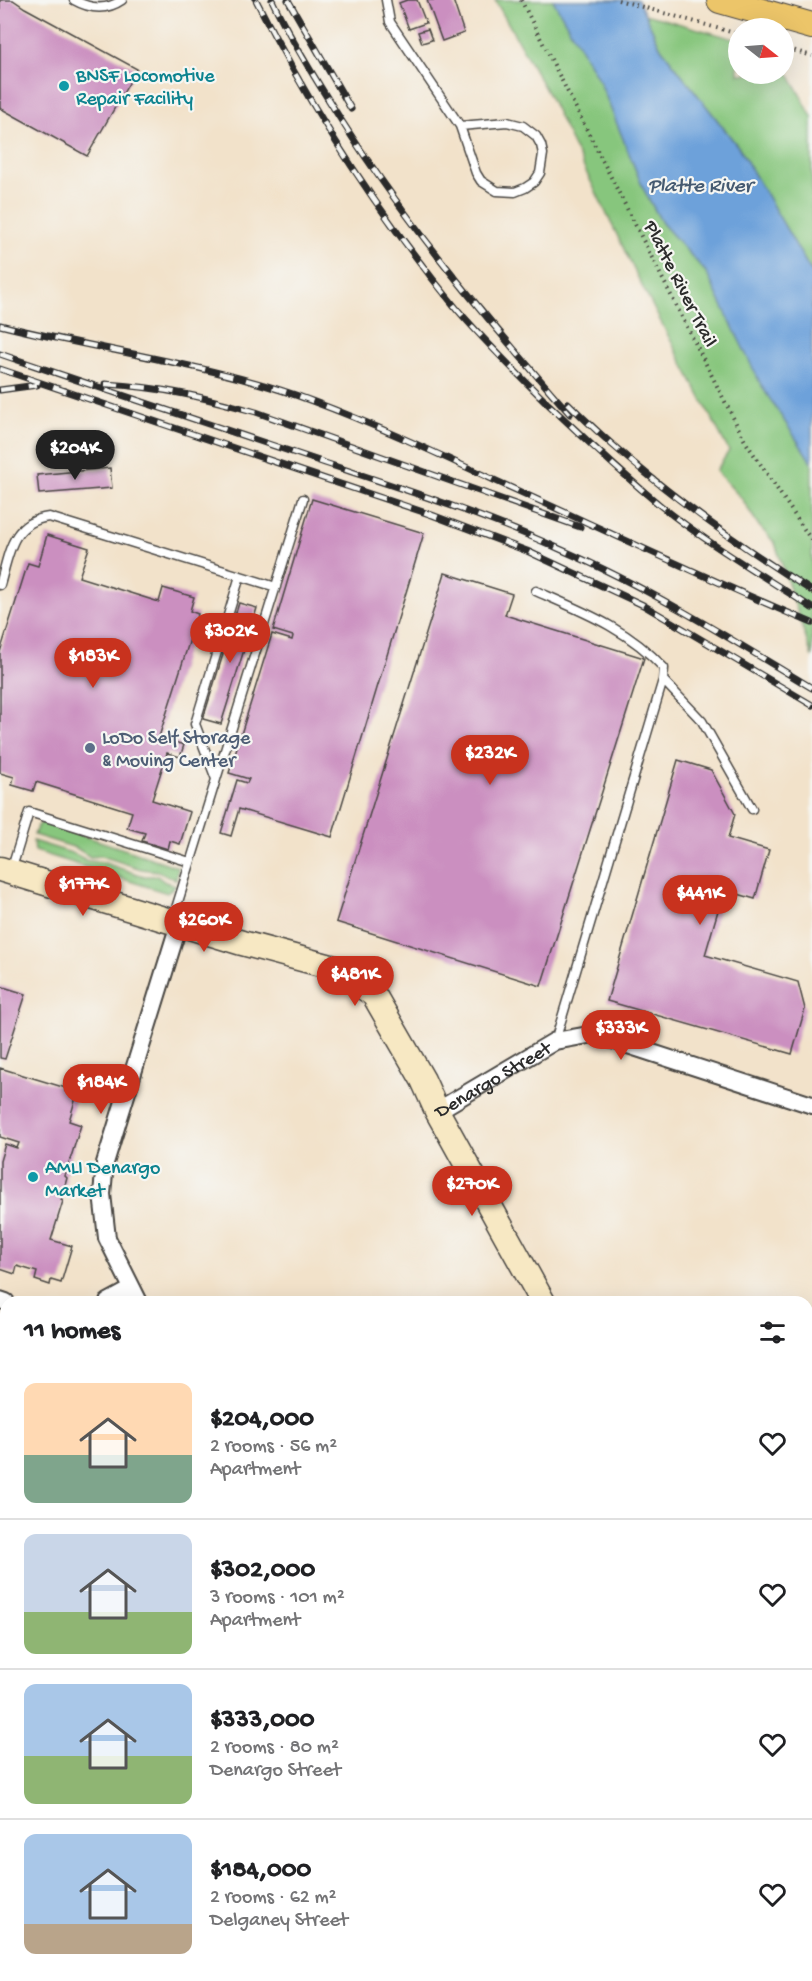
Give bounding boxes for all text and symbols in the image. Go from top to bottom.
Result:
north arrow [728,18,794,84]
map controls [728,18,794,84]
place label: BNSF Locomotive Repair Facility [75,66,215,112]
marker: BNSF Locomotive Repair Facility [57,79,71,93]
water label: Platte River [648,175,757,200]
street label: Platte River Trail [637,217,721,351]
pin: $204K [33,430,117,481]
text: $204K [50,438,100,461]
pin: $302K [188,613,272,664]
text: $302K [204,621,256,644]
pin: $183K [51,638,135,689]
text: $183K [68,646,118,669]
place label: LoDo Self Storage & Moving Center [102,728,251,774]
pin: $232K [448,735,532,786]
marker: LoDo Self Storage & Moving Center [83,741,97,755]
text: $232K [465,743,515,766]
pin: $177K [41,866,125,917]
text: $177K [59,874,107,897]
pin: $441K [658,875,742,926]
text: $441K [676,883,724,906]
pin: $260K [162,902,246,953]
text: $260K [178,910,230,933]
pin: $481K [313,956,397,1007]
text: $481K [331,964,379,987]
pin: $333K [579,1010,663,1061]
text: $333K [595,1018,647,1041]
street label: Denargo Street [430,1037,558,1126]
pin: $184K [59,1064,143,1115]
text: $184K [77,1072,125,1095]
place label: AMLI Denargo Market [45,1158,160,1204]
pin: $270K [430,1166,514,1217]
marker: AMLI Denargo Market [26,1170,40,1184]
text: $270K [446,1174,498,1197]
icon: filters [756,1316,789,1349]
text: 11 homes [24,1317,120,1348]
text: $204,000 [210,1405,314,1436]
icon: home [72,1407,144,1479]
icon: heart [756,1427,789,1460]
text: 2 rooms · 56 m² [210,1436,337,1459]
text: Apartment [210,1459,300,1482]
text: $302,000 [210,1556,315,1587]
icon: home [72,1558,144,1630]
icon: heart [756,1578,789,1611]
text: 3 rooms · 101 m² [210,1587,345,1610]
text: Apartment [210,1610,300,1633]
text: $333,000 [210,1706,315,1737]
icon: home [72,1708,144,1780]
icon: heart [756,1728,789,1761]
text: 2 rooms · 80 m² [210,1737,339,1760]
text: Denargo Street [210,1760,341,1783]
text: $184,000 [210,1856,311,1887]
icon: home [72,1858,144,1930]
icon: heart [756,1878,789,1911]
text: 2 rooms · 62 m² [210,1887,337,1910]
text: Delganey Street [210,1910,348,1933]

